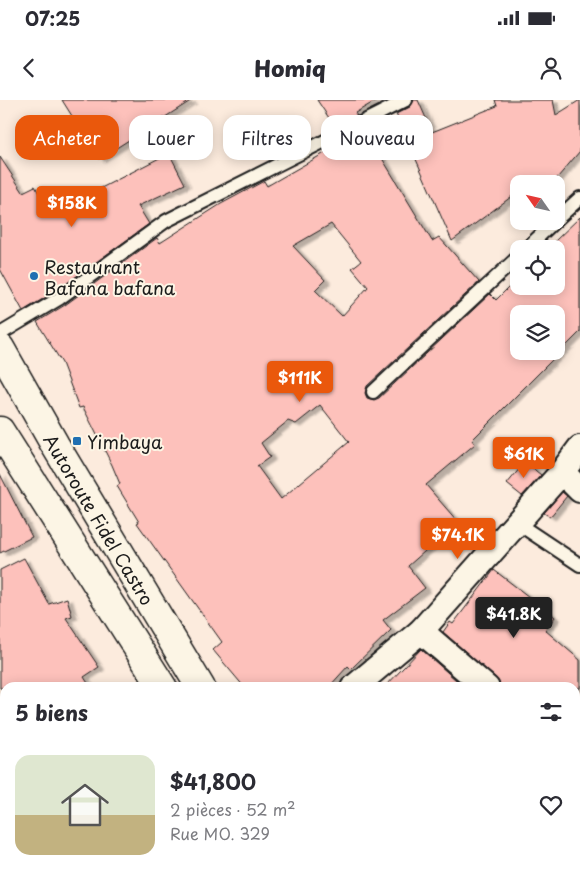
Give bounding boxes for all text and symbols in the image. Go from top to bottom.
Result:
text: 07:25 [25,4,80,32]
text: Homiq [254,51,326,84]
icon: back [15,54,43,82]
icon: person [537,54,565,82]
chip: Acheter [15,115,119,160]
chip: Louer [129,115,213,160]
chip: Filtres [223,115,311,160]
chip: Nouveau [321,115,433,160]
north arrow [510,175,565,230]
map controls [510,175,565,360]
pin: $158K [37,186,107,228]
text: $158K [47,190,97,214]
button: locate [510,240,565,295]
place label: Restaurant Bafana bafana [44,253,176,301]
marker: Restaurant Bafana bafana [28,270,40,282]
button: layers [510,305,565,360]
pin: $111K [265,360,335,403]
text: $111K [278,365,322,389]
place label: Yimbaya [87,428,163,455]
street label: Autoroute Fidel Castro [38,429,161,610]
marker: Yimbaya [71,435,83,447]
pin: $61K [494,436,554,479]
text: $61K [504,441,544,465]
pin: $74.1K [417,518,499,560]
text: $74.1K [432,522,484,546]
pin: $41.8K [473,596,555,639]
text: $41.8K [486,601,542,625]
text: 5 biens [15,696,88,728]
icon: filters [537,698,565,726]
text: $41,800 [170,765,256,797]
icon: home [55,775,115,835]
icon: heart [537,791,565,819]
text: 2 pièces · 52 m² [170,797,295,821]
text: Rue MO. 329 [170,821,270,845]

